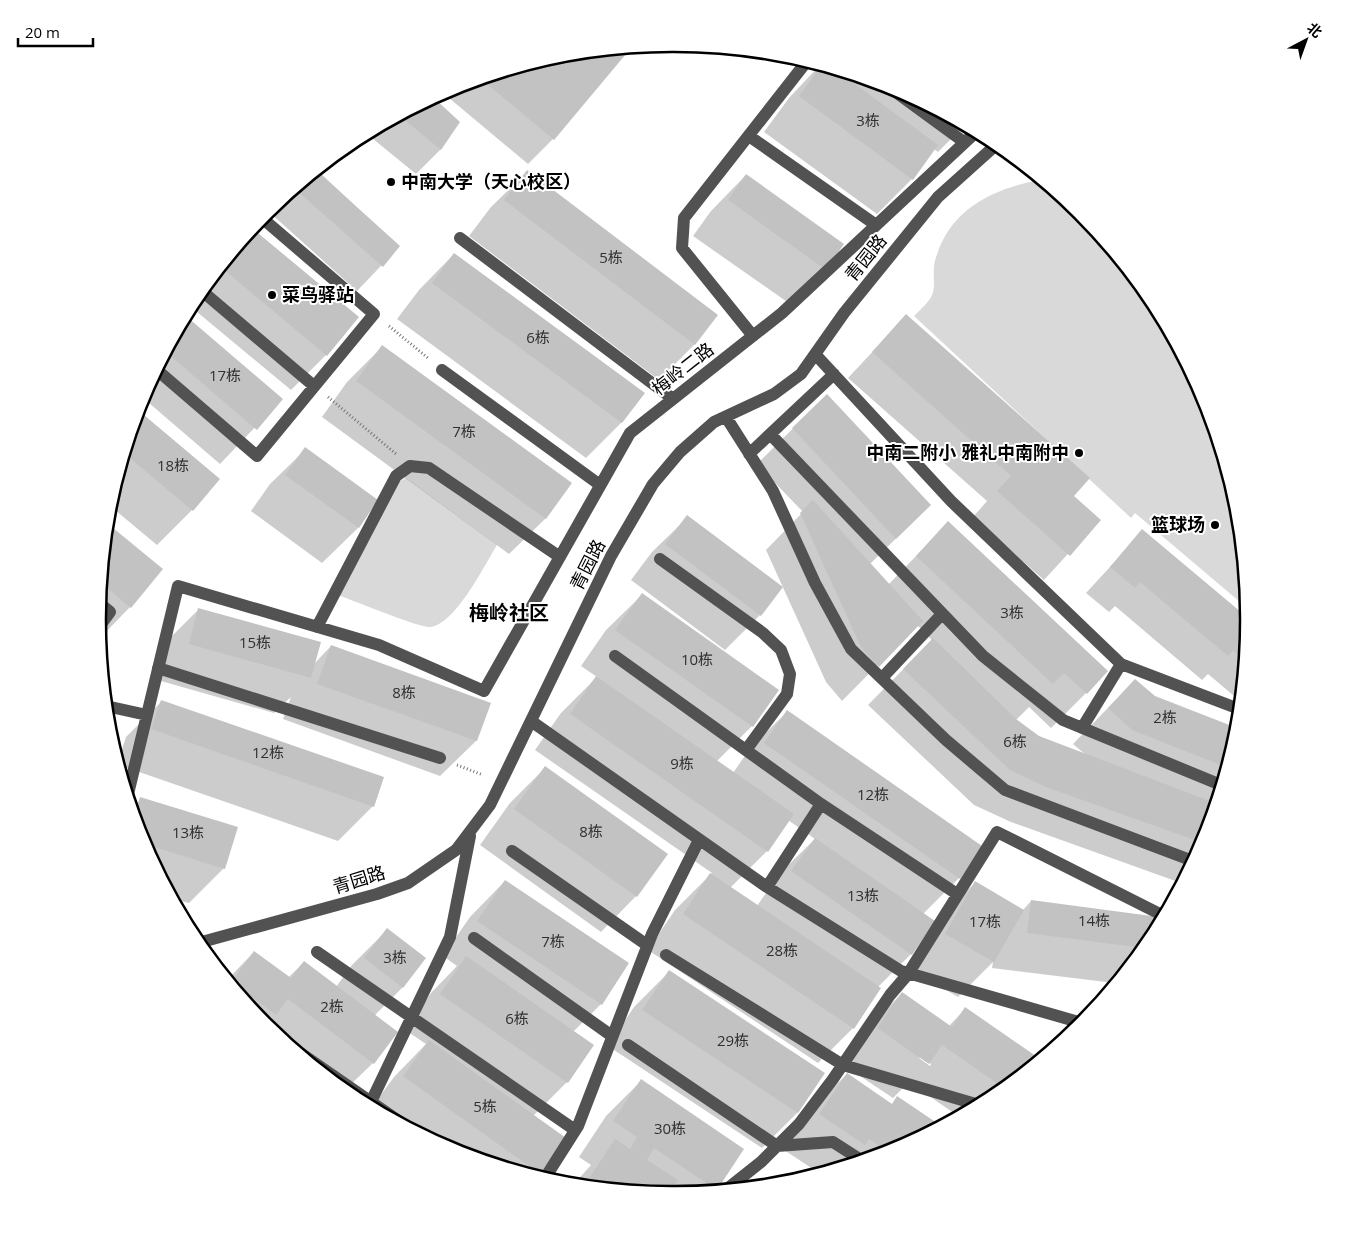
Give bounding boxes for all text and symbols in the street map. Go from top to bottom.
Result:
scale bar [18,15,92,47]
north arrow [1281,15,1331,65]
text: 北 [1303,18,1326,42]
text: 20 m [25,22,60,42]
house number: 3栋 [856,110,880,130]
place label: 中南大学（天心校区） [401,169,581,193]
marker: 中南大学（天心校区） [385,176,397,188]
street label: 青园路 [839,229,892,286]
house number: 5栋 [599,247,623,267]
place label: 菜鸟驿站 [282,282,354,306]
marker: 菜鸟驿站 [266,289,278,301]
house number: 6栋 [526,327,550,347]
street label: 梅岭二路 [647,337,718,400]
house number: 17栋 [209,365,241,385]
house number: 7栋 [452,421,476,441]
place label: 中南二附小 雅礼中南附中 [866,440,1069,464]
marker: 中南二附小 雅礼中南附中 [1073,447,1085,459]
house number: 18栋 [157,455,189,475]
place label: 篮球场 [1151,512,1205,536]
marker: 篮球场 [1209,519,1221,531]
street label: 青园路 [564,535,610,594]
district label: 梅岭社区 [469,599,549,626]
house number: 3栋 [1000,602,1024,622]
house number: 15栋 [239,632,271,652]
house number: 10栋 [681,649,713,669]
house number: 8栋 [392,682,416,702]
house number: 2栋 [1153,707,1177,727]
house number: 6栋 [1003,731,1027,751]
house number: 12栋 [252,742,284,762]
house number: 9栋 [670,753,694,773]
house number: 12栋 [857,784,889,804]
house number: 8栋 [579,821,603,841]
house number: 13栋 [172,822,204,842]
street label: 青园路 [329,860,388,898]
house number: 13栋 [847,885,879,905]
house number: 14栋 [1078,910,1110,930]
house number: 17栋 [969,911,1001,931]
house number: 7栋 [541,931,565,951]
house number: 28栋 [766,940,798,960]
house number: 3栋 [383,947,407,967]
house number: 2栋 [320,996,344,1016]
house number: 6栋 [505,1008,529,1028]
house number: 29栋 [717,1030,749,1050]
house number: 5栋 [473,1096,497,1116]
house number: 30栋 [654,1118,686,1138]

